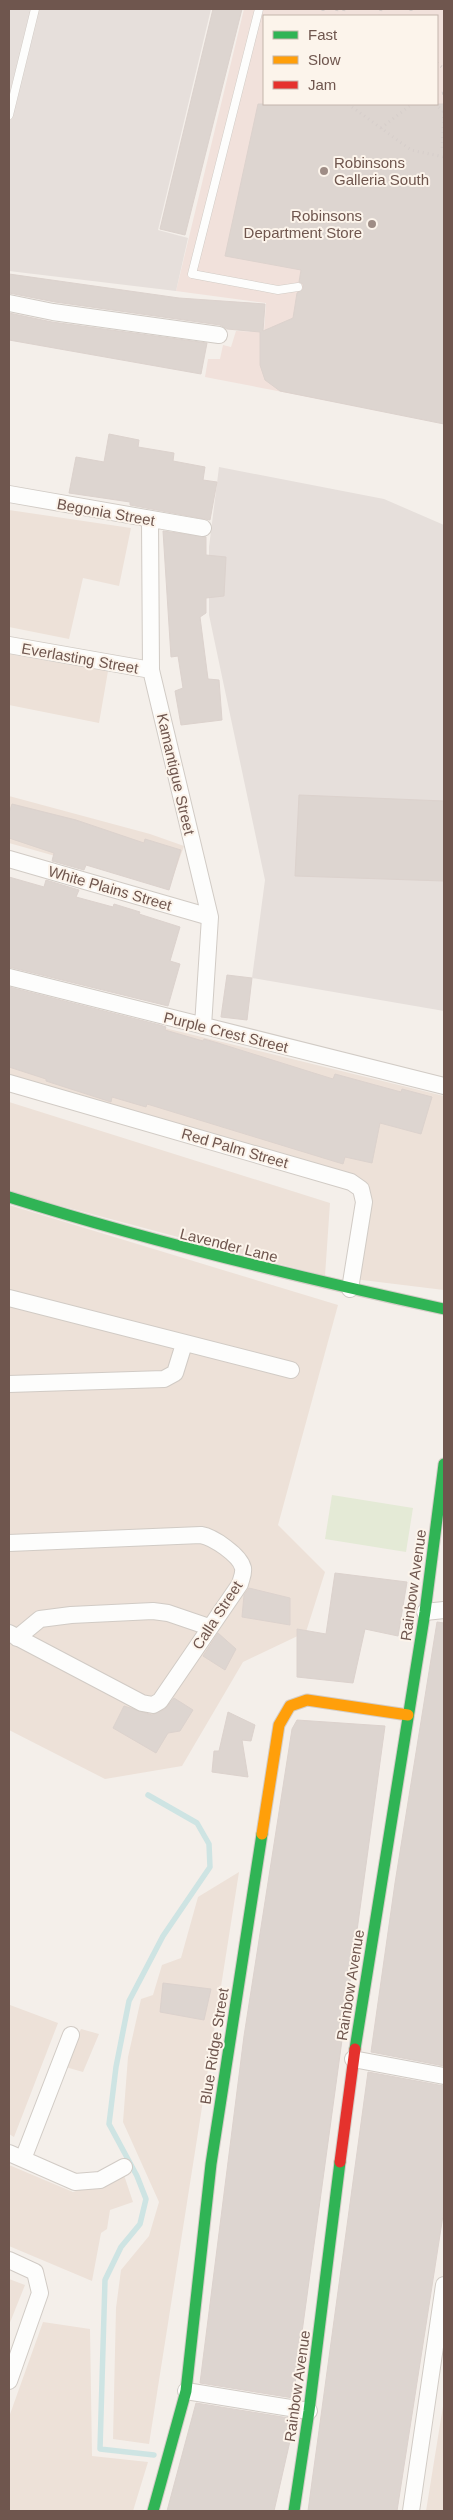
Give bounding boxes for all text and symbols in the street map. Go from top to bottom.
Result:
legend [263,15,438,105]
text: Fast [308,26,338,43]
text: Slow [308,51,341,68]
text: Jam [308,76,336,93]
place label: Robinsons Galleria South [334,154,429,188]
marker: Robinsons Galleria South [318,165,330,177]
place label: Robinsons Department Store [244,207,362,241]
marker: Robinsons Department Store [366,218,378,230]
street label: Begonia Street [56,495,157,529]
street label: Everlasting Street [20,639,141,677]
street label: Kamantigue Street [154,712,198,837]
street label: White Plains Street [46,862,174,914]
street label: Purple Crest Street [162,1008,291,1056]
street label: Red Palm Street [180,1125,291,1172]
street label: Lavender Lane [178,1225,280,1265]
street label: Rainbow Avenue [397,1528,429,1642]
street label: Calla Street [189,1577,246,1652]
street label: Rainbow Avenue [333,1928,367,2042]
street label: Blue Ridge Street [196,1986,232,2105]
street label: Rainbow Avenue [281,2329,313,2443]

